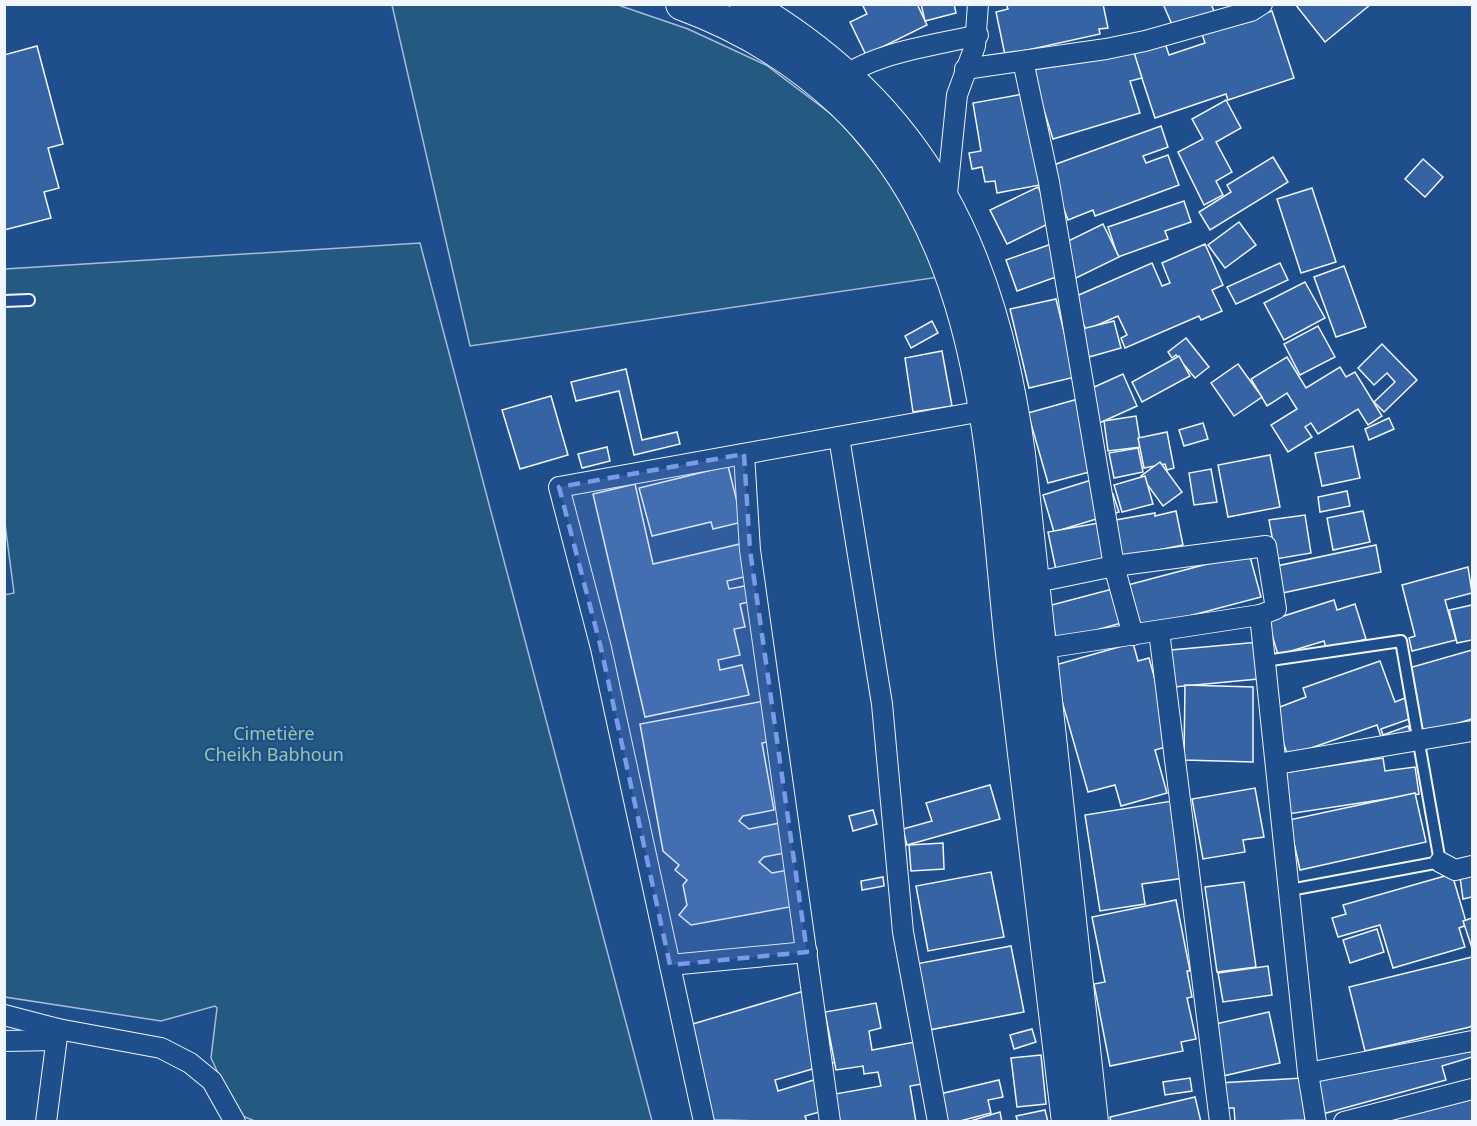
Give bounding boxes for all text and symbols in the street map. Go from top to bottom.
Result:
park label: Cimetière Cheikh Babhoun [204,721,344,766]

